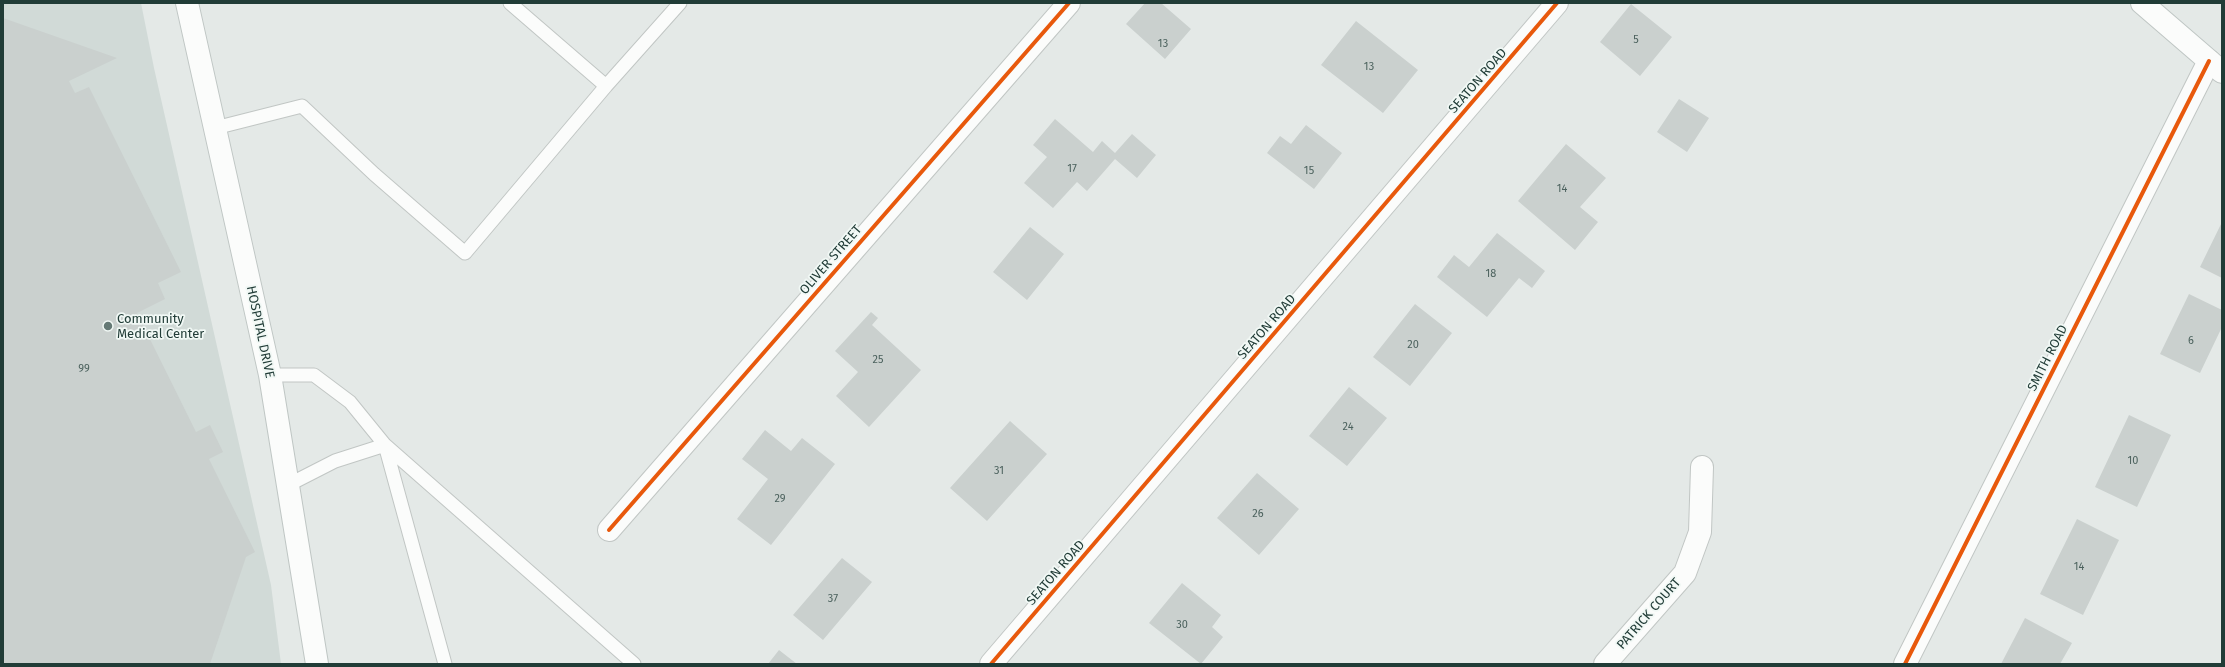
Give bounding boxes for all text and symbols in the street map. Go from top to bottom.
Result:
house number: 5 [1633,33,1639,47]
house number: 13 [1158,37,1168,51]
street label: SEATON ROAD [1446,45,1510,117]
house number: 13 [1364,60,1374,74]
house number: 17 [1067,162,1077,176]
house number: 15 [1304,164,1314,178]
house number: 14 [1557,182,1567,196]
street label: OLIVER STREET [797,222,865,298]
house number: 18 [1486,267,1496,281]
street label: HOSPITAL DRIVE [243,284,277,380]
street label: SEATON ROAD [1235,291,1299,363]
place label: Community Medical Center [117,311,204,342]
marker: Community Medical Center [102,320,114,332]
street label: SMITH ROAD [2025,322,2071,394]
house number: 6 [2188,334,2194,348]
house number: 20 [1407,338,1419,352]
house number: 25 [873,353,883,367]
house number: 99 [78,362,90,376]
house number: 24 [1343,420,1353,434]
house number: 10 [2128,454,2138,468]
house number: 31 [994,464,1004,478]
house number: 29 [774,492,786,506]
house number: 26 [1252,507,1264,521]
street label: SEATON ROAD [1024,537,1088,609]
house number: 14 [2074,560,2084,574]
street label: PATRICK COURT [1614,575,1684,653]
house number: 37 [828,592,838,606]
house number: 30 [1176,618,1188,632]

